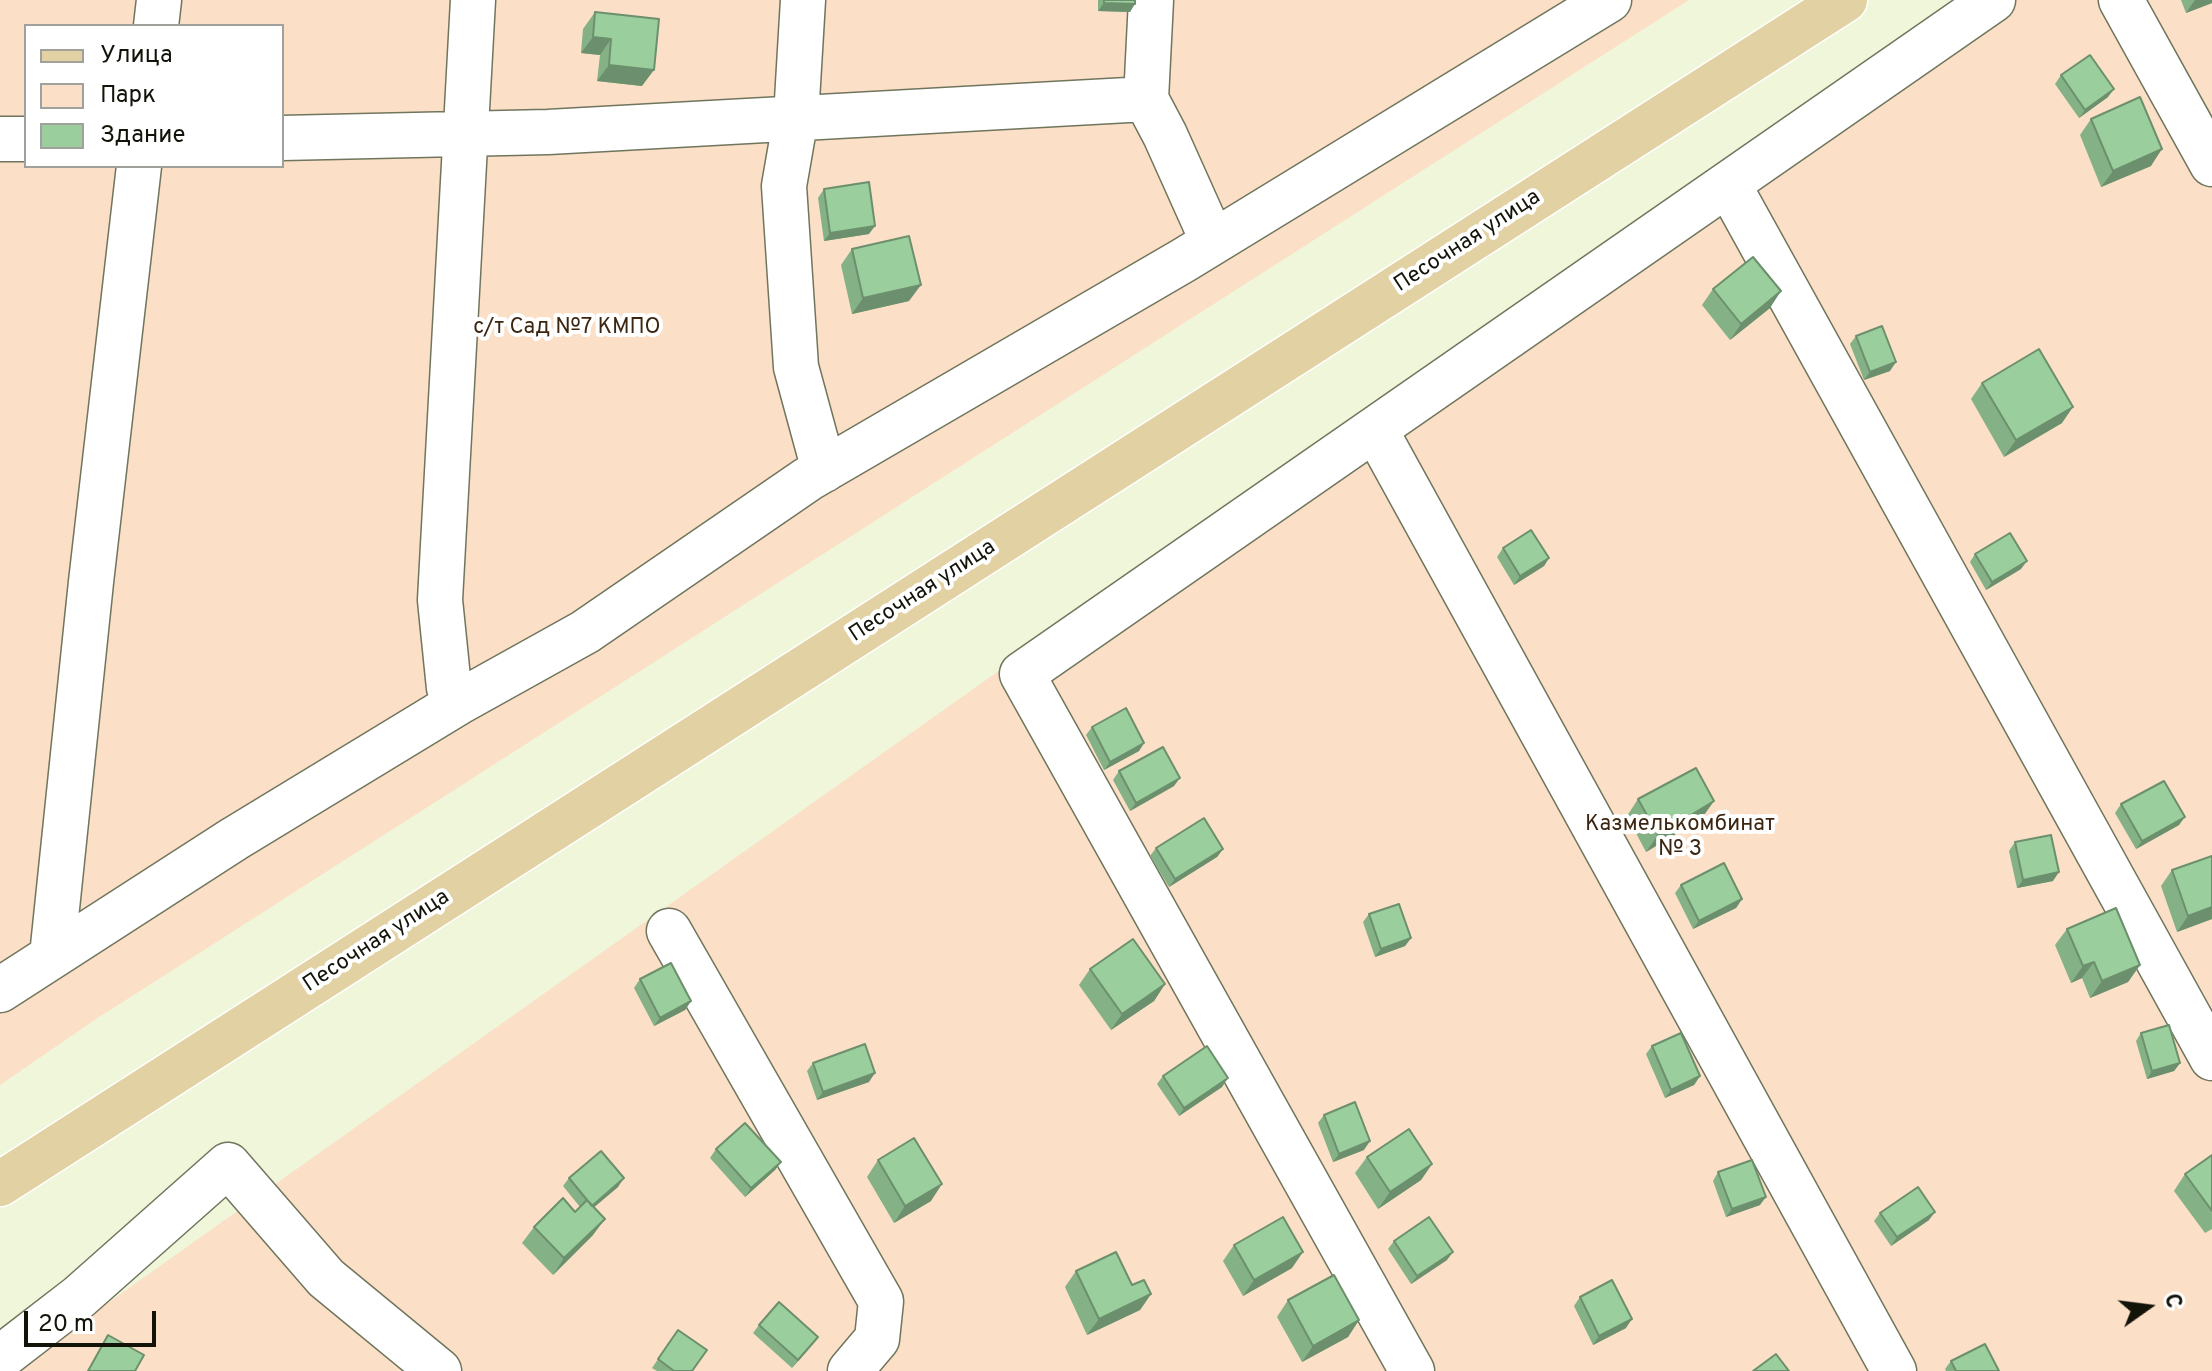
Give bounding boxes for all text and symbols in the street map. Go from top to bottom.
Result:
legend [24,24,284,168]
text: Улица [100,41,173,71]
text: Парк [100,81,156,111]
text: Здание [100,121,186,151]
street label: Песочная улица [1390,185,1546,299]
park label: с/т Сад №7 КМПО [473,316,661,342]
street label: Песочная улица [845,535,1001,649]
park label: Казмелькомбинат № 3 [1585,813,1775,864]
street label: Песочная улица [299,885,455,999]
north arrow [2108,1267,2188,1347]
text: С [2157,1291,2187,1311]
scale bar [28,1295,160,1345]
text: 20 m [38,1310,94,1340]

